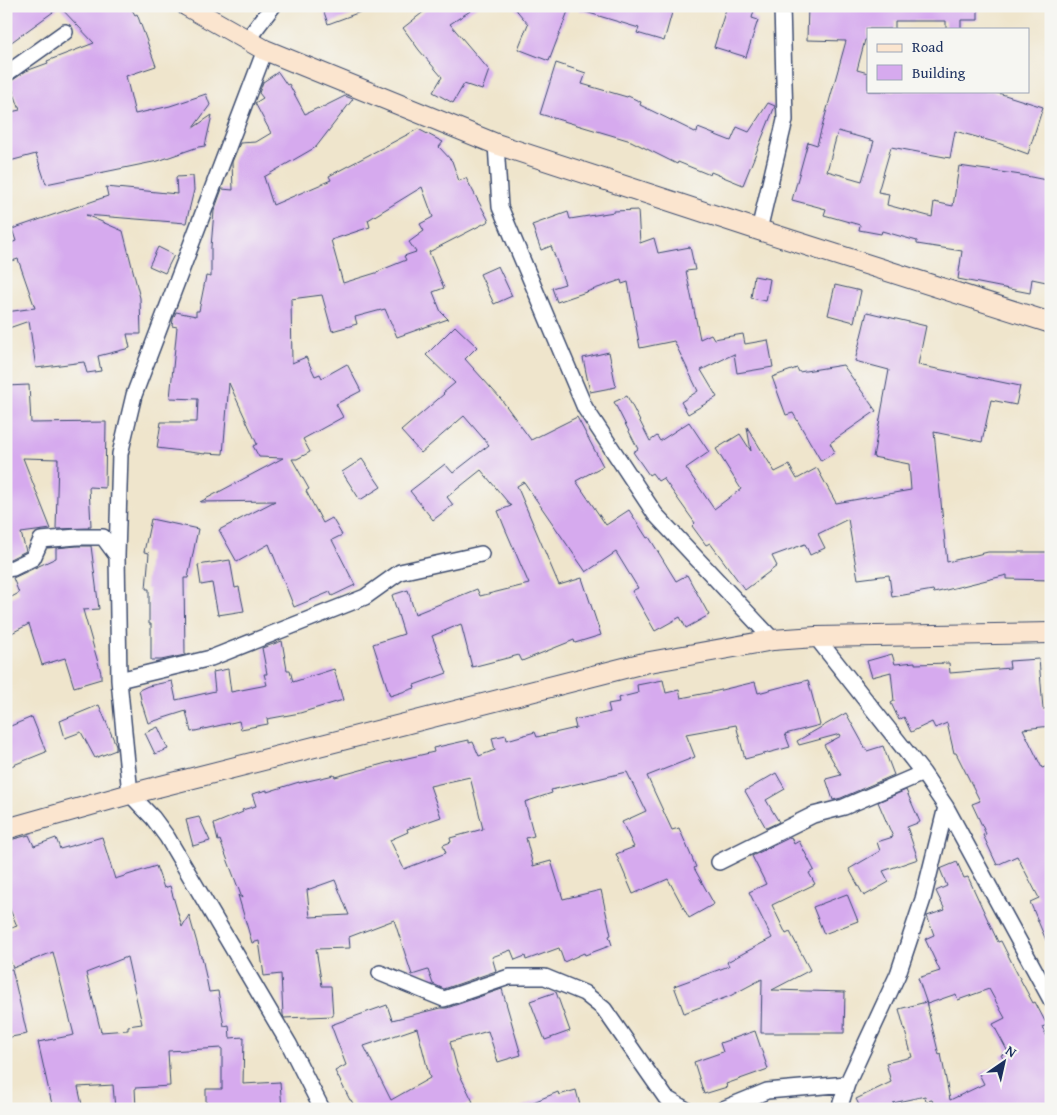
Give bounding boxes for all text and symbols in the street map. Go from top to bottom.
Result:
legend [867,28,1030,92]
text: Road [912,36,943,57]
text: Building [912,62,966,83]
north arrow [980,1038,1030,1088]
text: N [1002,1040,1021,1062]

